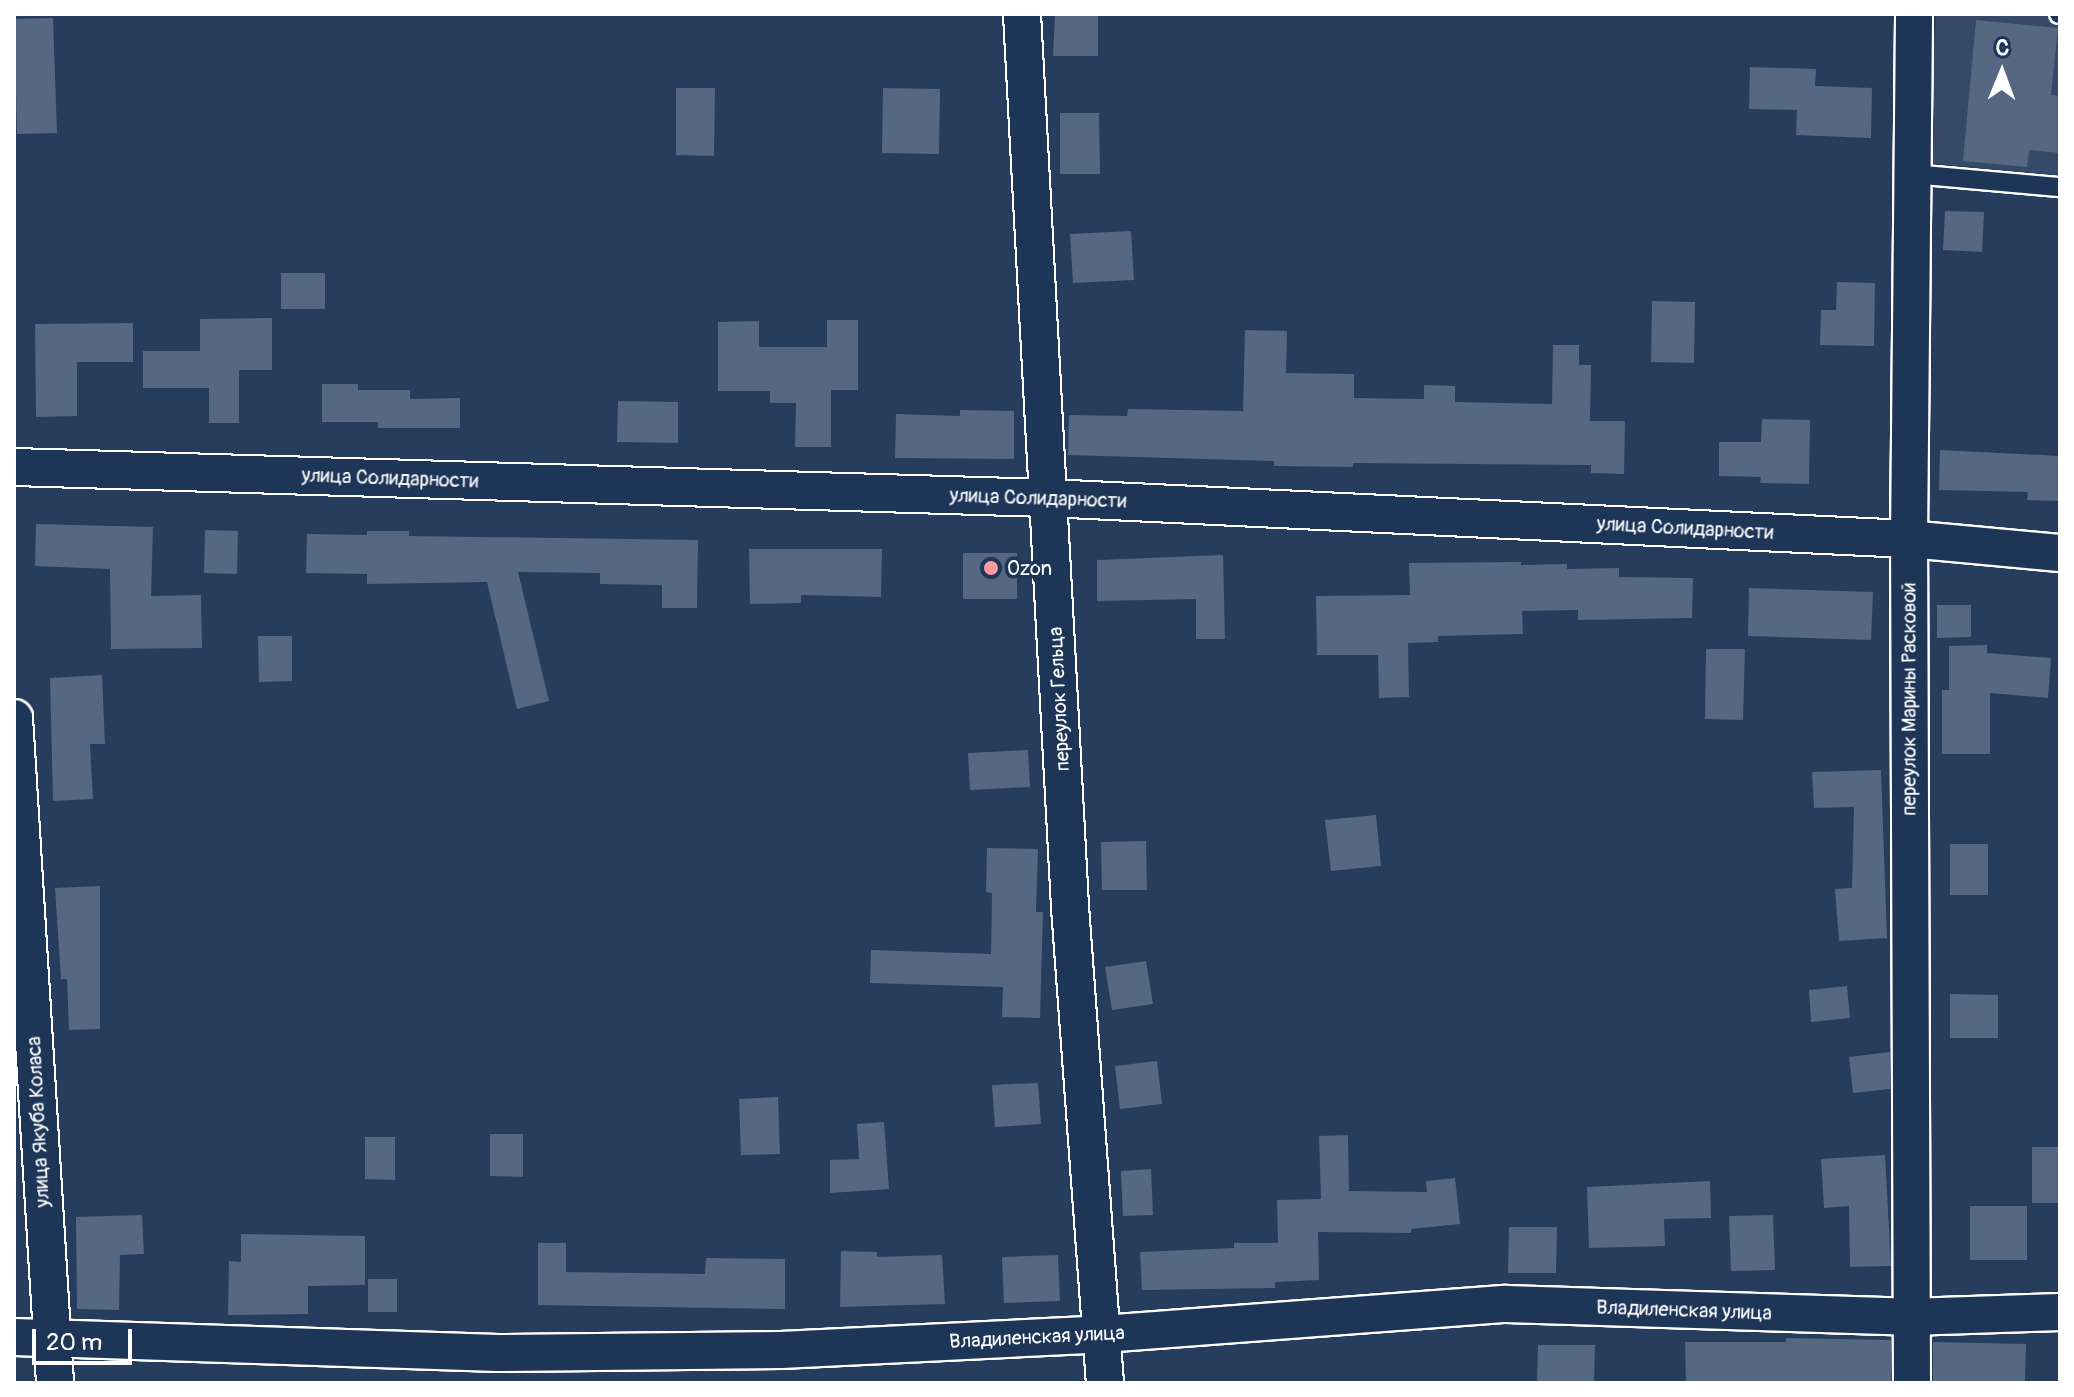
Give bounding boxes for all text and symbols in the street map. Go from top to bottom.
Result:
north arrow [1962,32,2042,112]
text: С [1995,34,2009,62]
street label: улица Солидарности [301,463,479,493]
street label: улица Солидарности [949,483,1127,513]
street label: улица Солидарности [1596,511,1774,545]
place label: Ozon [1007,556,1052,580]
marker: Ozon [982,559,1000,577]
street label: переулок Марины Расковой [1897,582,1921,816]
street label: переулок Гельца [1043,626,1075,772]
street label: улица Якуба Коласа [22,1036,54,1208]
street label: Владиленская улица [1596,1295,1772,1325]
scale bar [36,1313,136,1363]
street label: Владиленская улица [949,1320,1125,1354]
text: 20 m [46,1328,102,1357]

